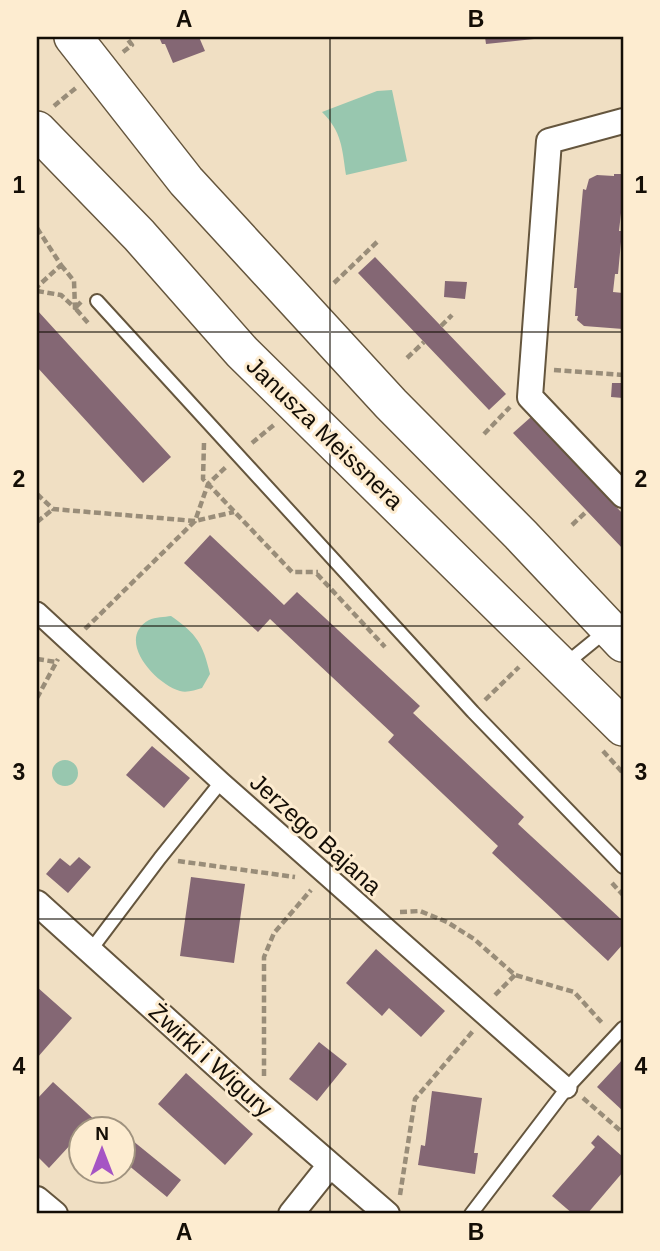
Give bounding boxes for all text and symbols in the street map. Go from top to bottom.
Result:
text: A [176,6,192,32]
text: B [468,6,484,32]
text: 1 [13,172,26,198]
text: 1 [635,172,648,198]
street label: Janusza Meissnera [241,351,409,515]
text: 2 [13,466,25,492]
text: 2 [635,466,647,492]
text: 3 [13,759,25,785]
text: 3 [635,759,647,785]
street label: Jerzego Bajana [245,768,387,900]
street label: Żwirki i Wigury [144,998,278,1122]
text: 4 [13,1053,26,1079]
text: 4 [635,1053,648,1079]
north arrow [66,1114,136,1184]
text: N [95,1123,109,1144]
text: A [176,1219,192,1245]
text: B [468,1219,484,1245]

